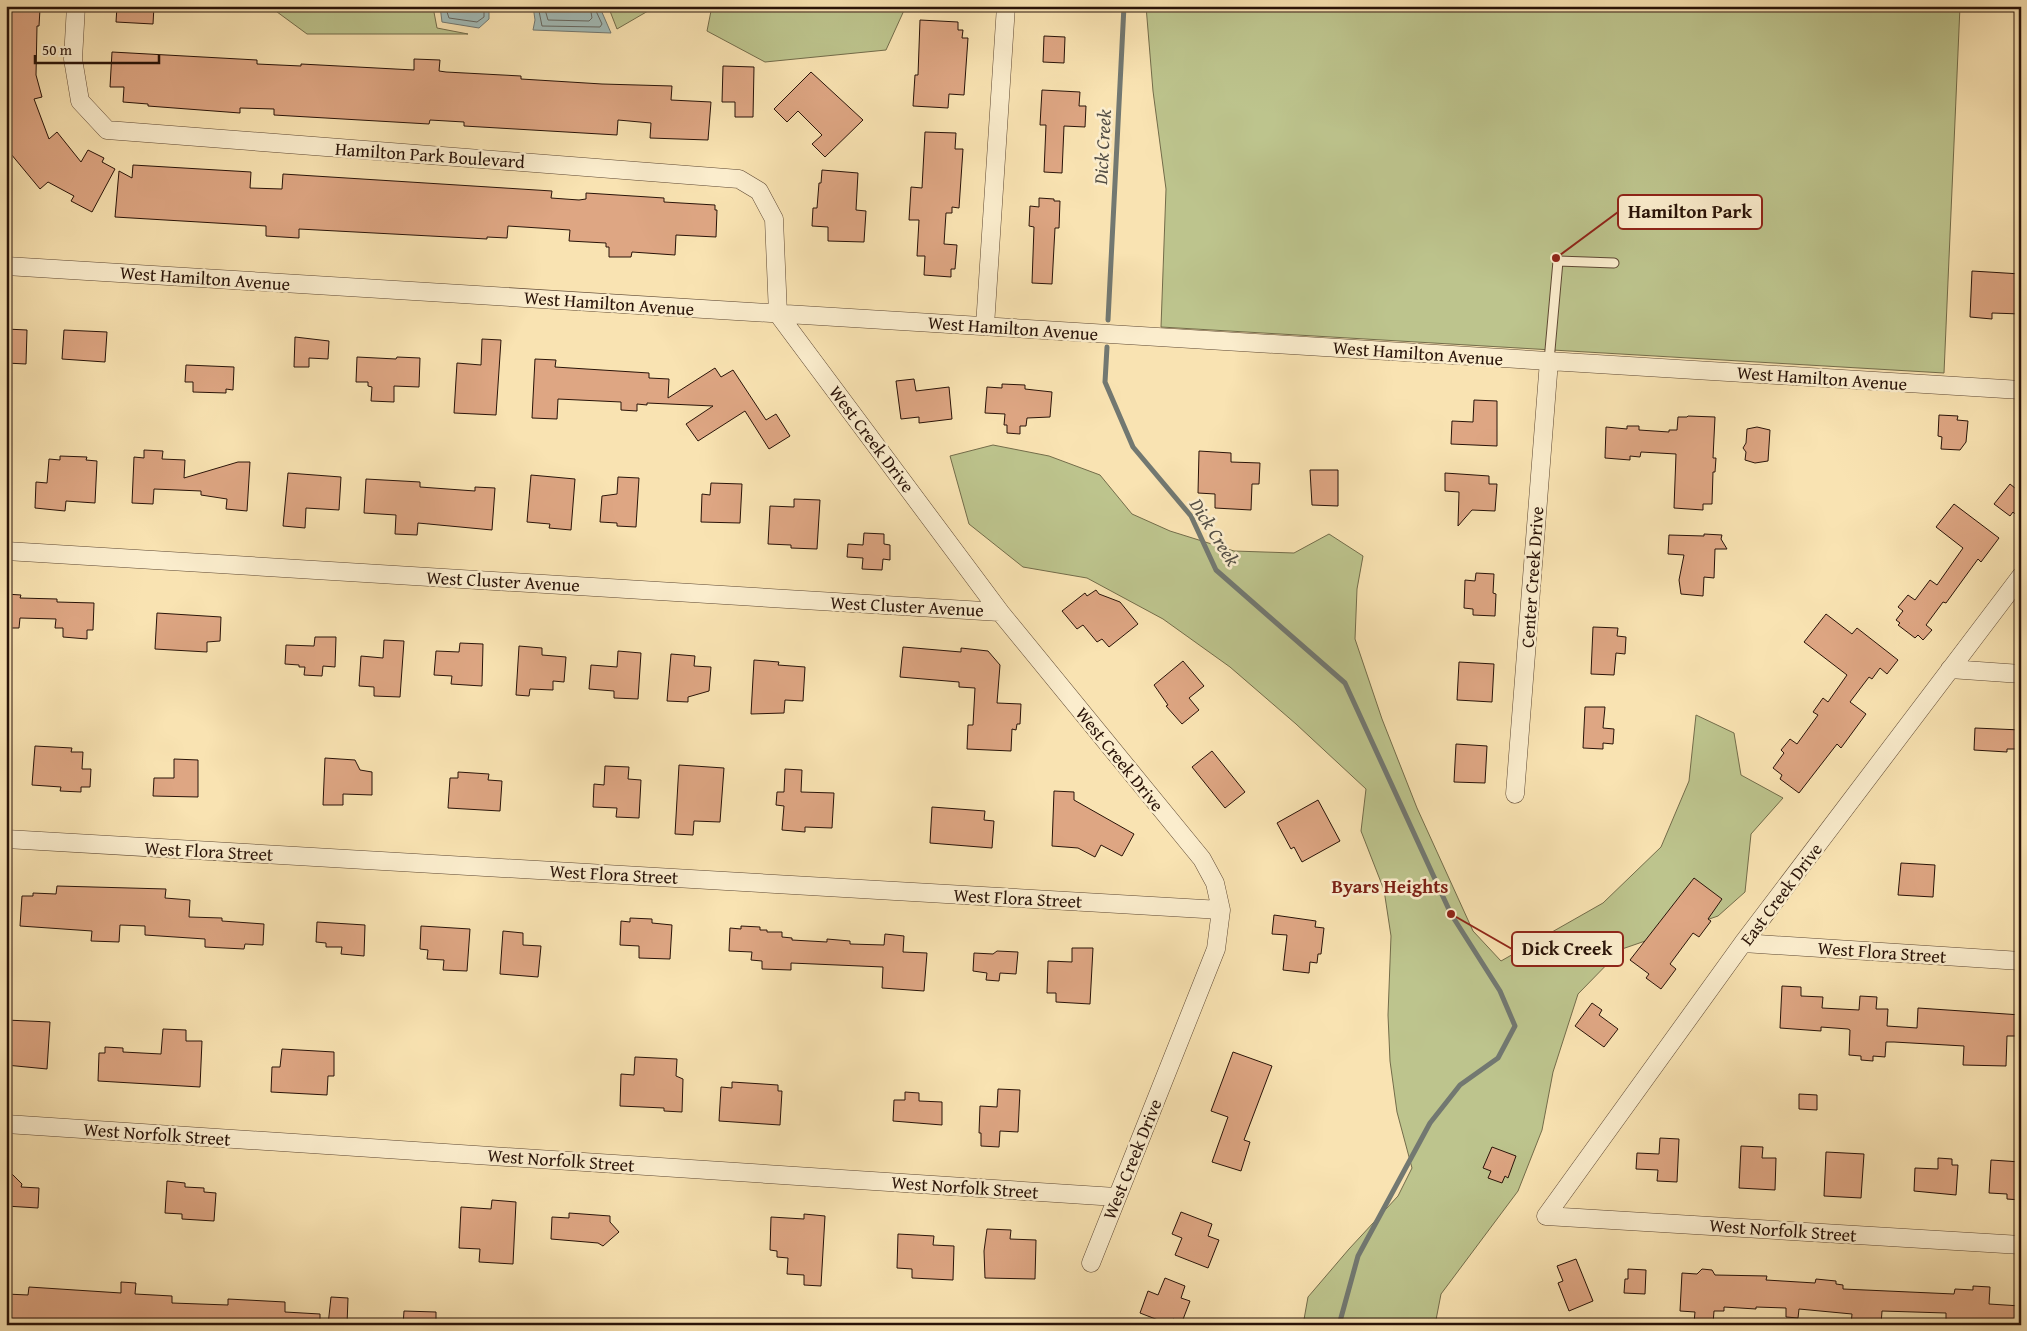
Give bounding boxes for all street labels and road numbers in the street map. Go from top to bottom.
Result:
street label: Hamilton Park Boulevard [334,135,526,175]
street label: West Hamilton Avenue [119,259,291,297]
street label: West Hamilton Avenue [523,284,695,322]
street label: West Hamilton Avenue [927,309,1099,347]
street label: West Hamilton Avenue [1332,334,1504,372]
street label: West Hamilton Avenue [1736,359,1908,397]
street label: West Creek Drive [823,380,921,498]
street label: Center Creek Drive [1514,505,1550,649]
street label: West Cluster Avenue [426,563,580,599]
street label: West Cluster Avenue [830,588,984,624]
street label: West Creek Drive [1069,701,1171,817]
street label: West Flora Street [144,834,275,868]
street label: East Creek Drive [1733,837,1829,951]
street label: West Flora Street [549,857,680,891]
street label: West Flora Street [953,881,1084,915]
street label: West Flora Street [1817,934,1948,970]
street label: West Creek Drive [1096,1095,1168,1223]
street label: West Norfolk Street [82,1115,232,1153]
street label: West Norfolk Street [486,1141,636,1179]
street label: West Norfolk Street [890,1168,1040,1206]
street label: West Norfolk Street [1708,1211,1858,1249]

